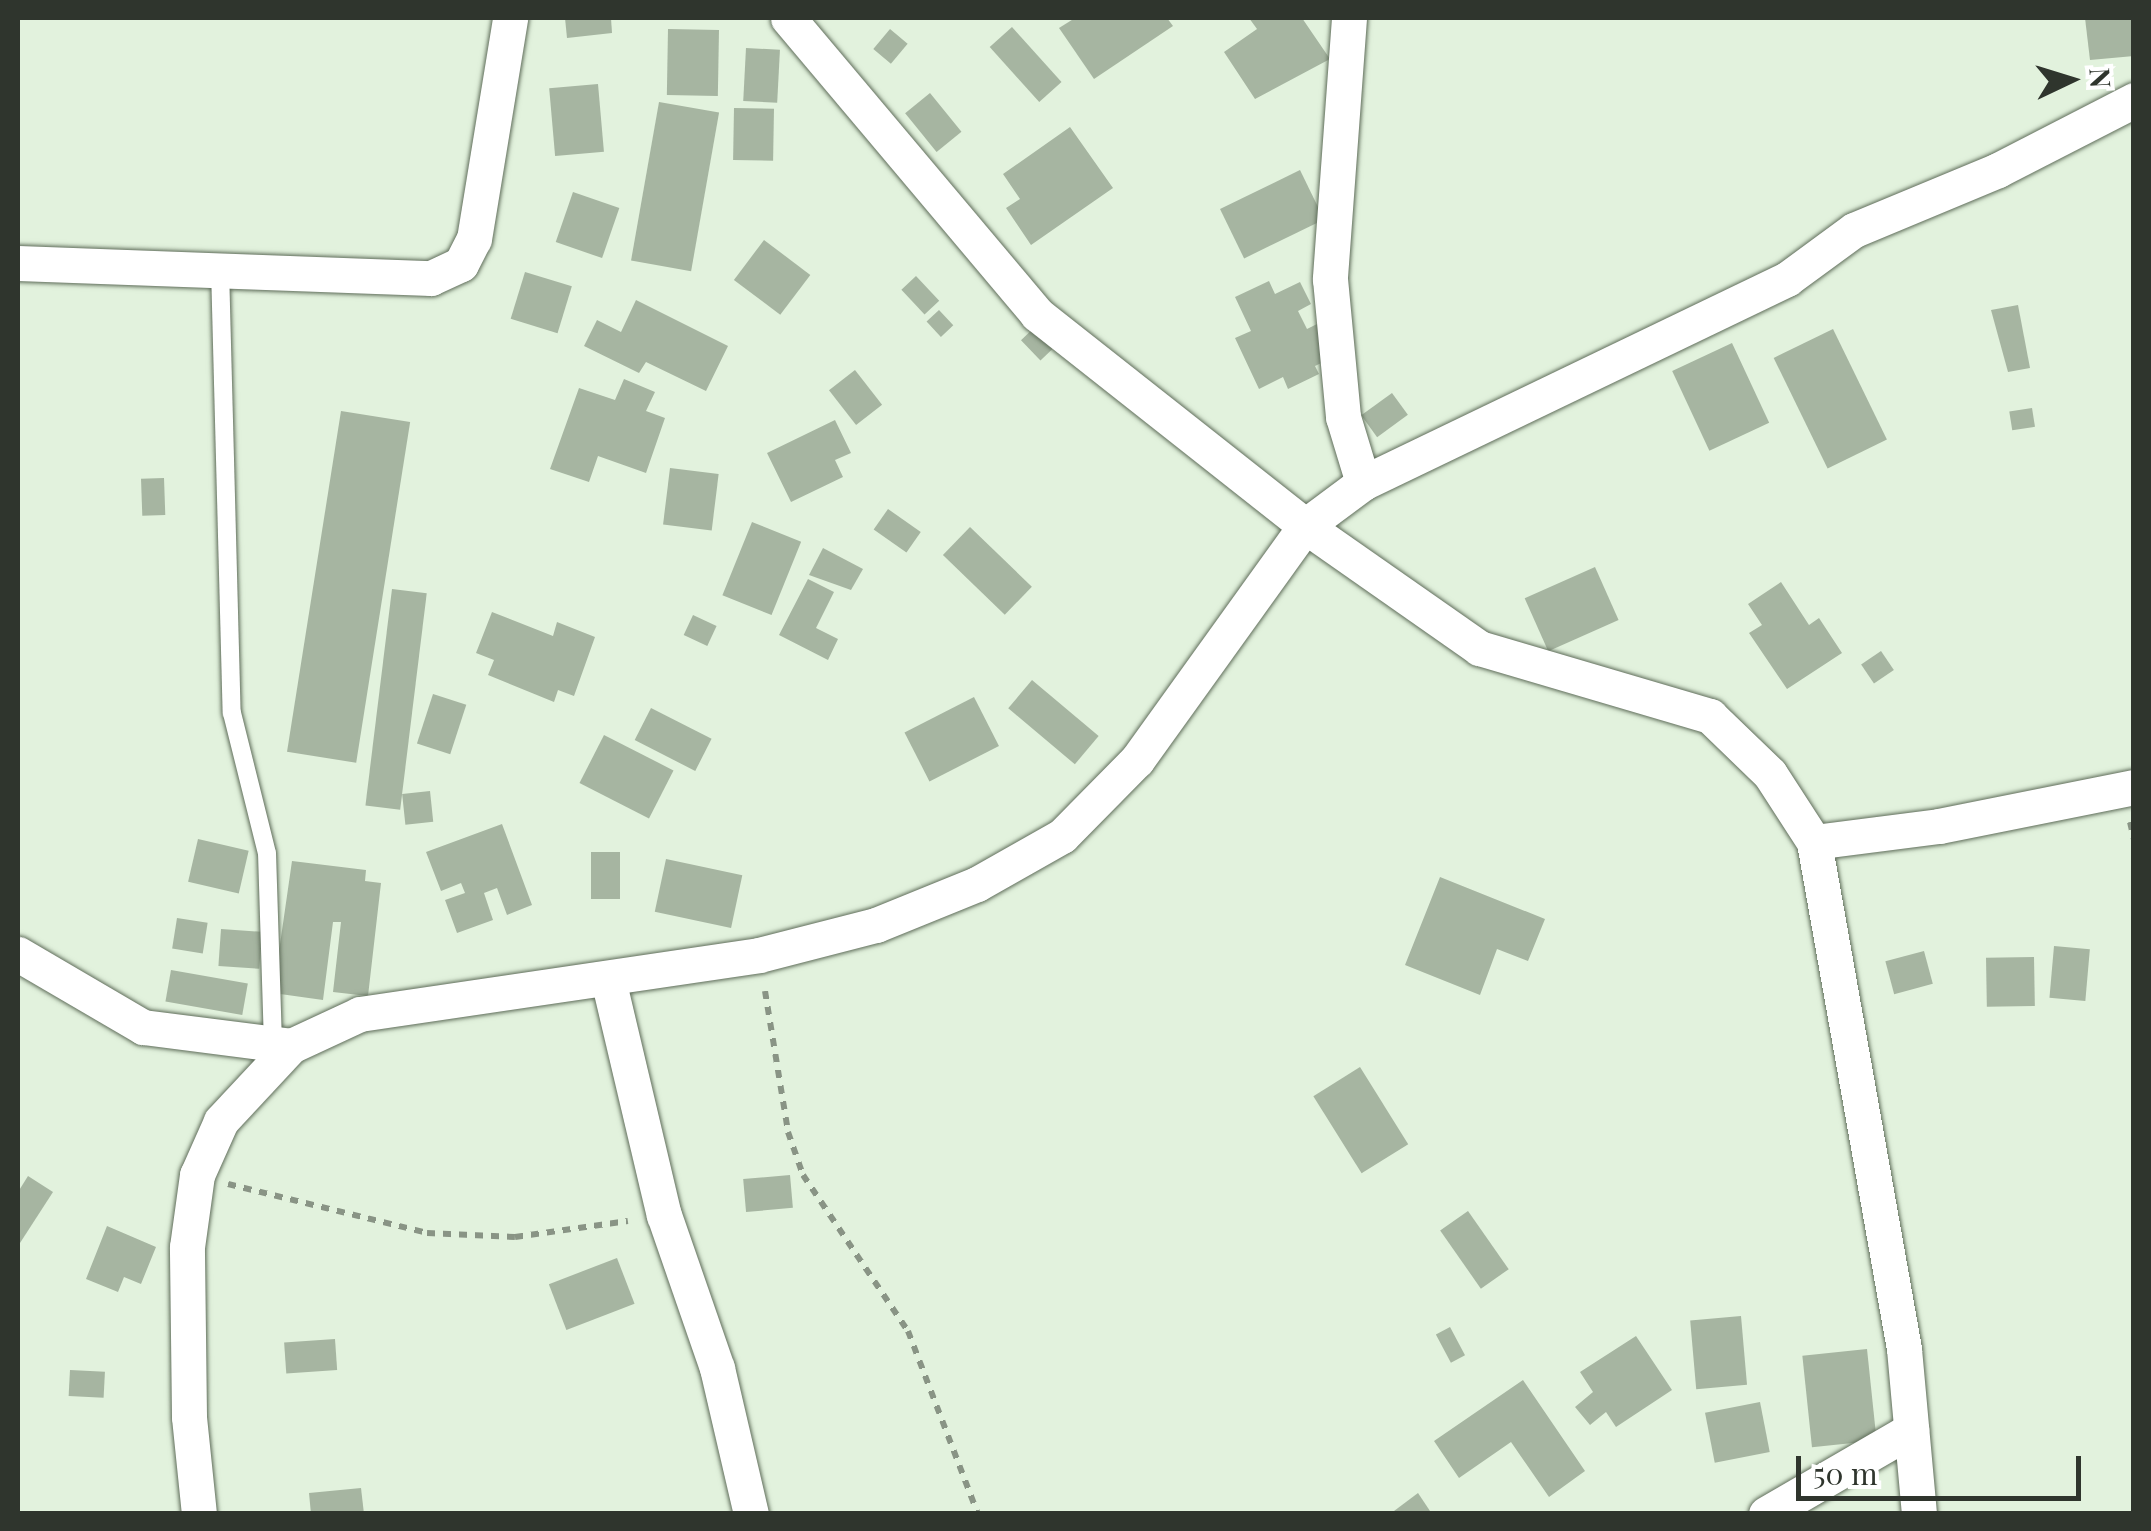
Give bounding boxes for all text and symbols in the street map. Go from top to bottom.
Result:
north arrow [2021,30,2121,130]
text: N [2082,66,2121,89]
scale bar [1801,1436,2086,1498]
text: 50 m [1813,1453,1878,1493]

